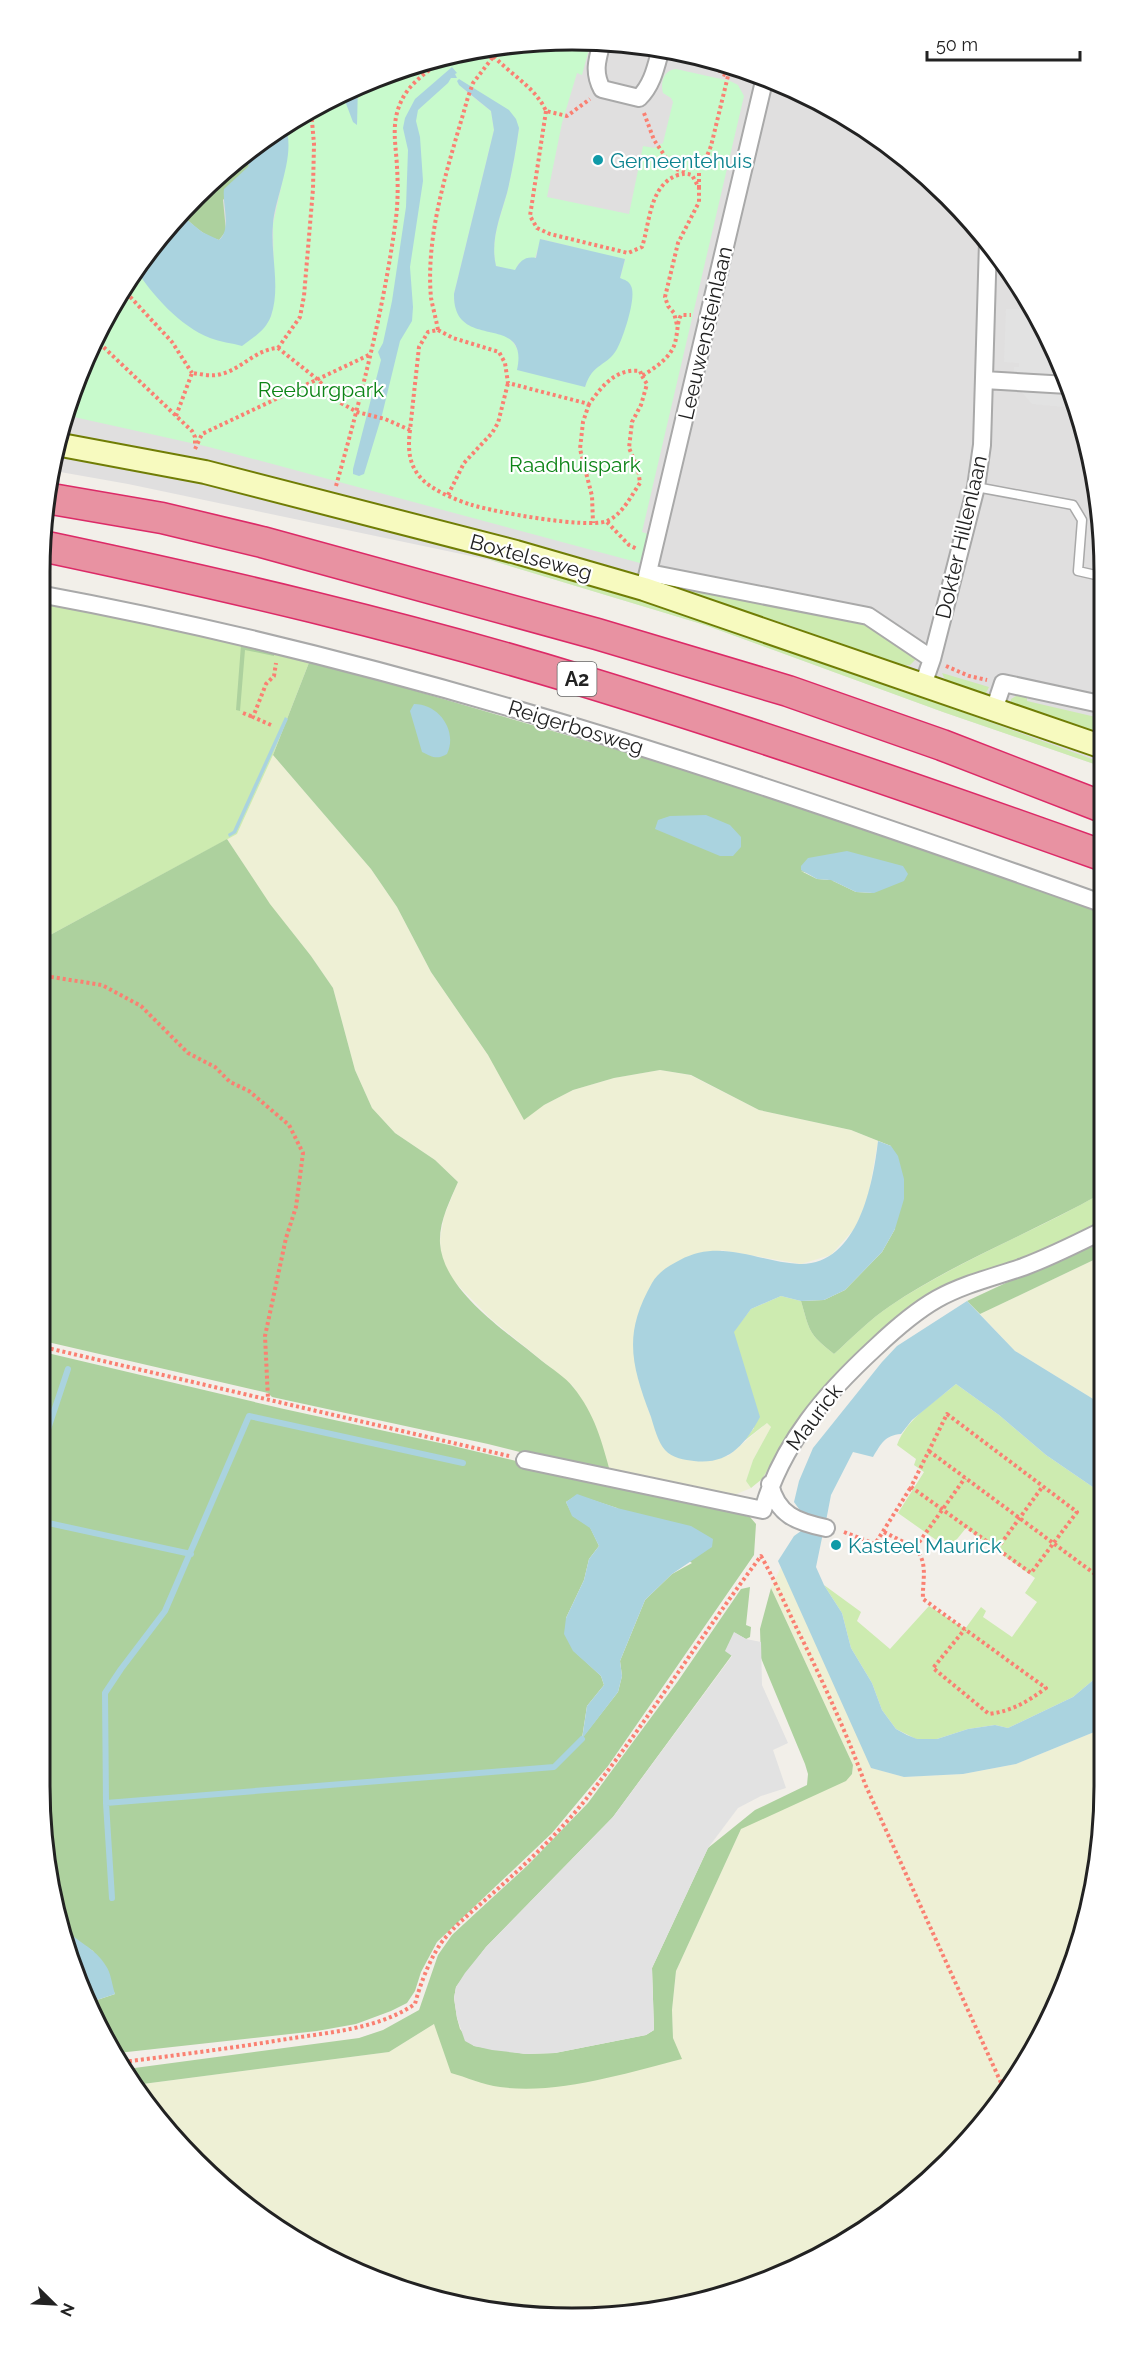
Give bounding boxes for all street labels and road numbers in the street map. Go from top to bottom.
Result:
street label: Leeuwensteinlaan [673,244,737,422]
street label: Dokter Hillenlaan [930,453,992,621]
street label: Boxtelseweg [467,529,595,585]
road number: A2 [558,662,596,696]
street label: Reigerbosweg [505,695,647,759]
street label: Maurick [781,1379,847,1455]

